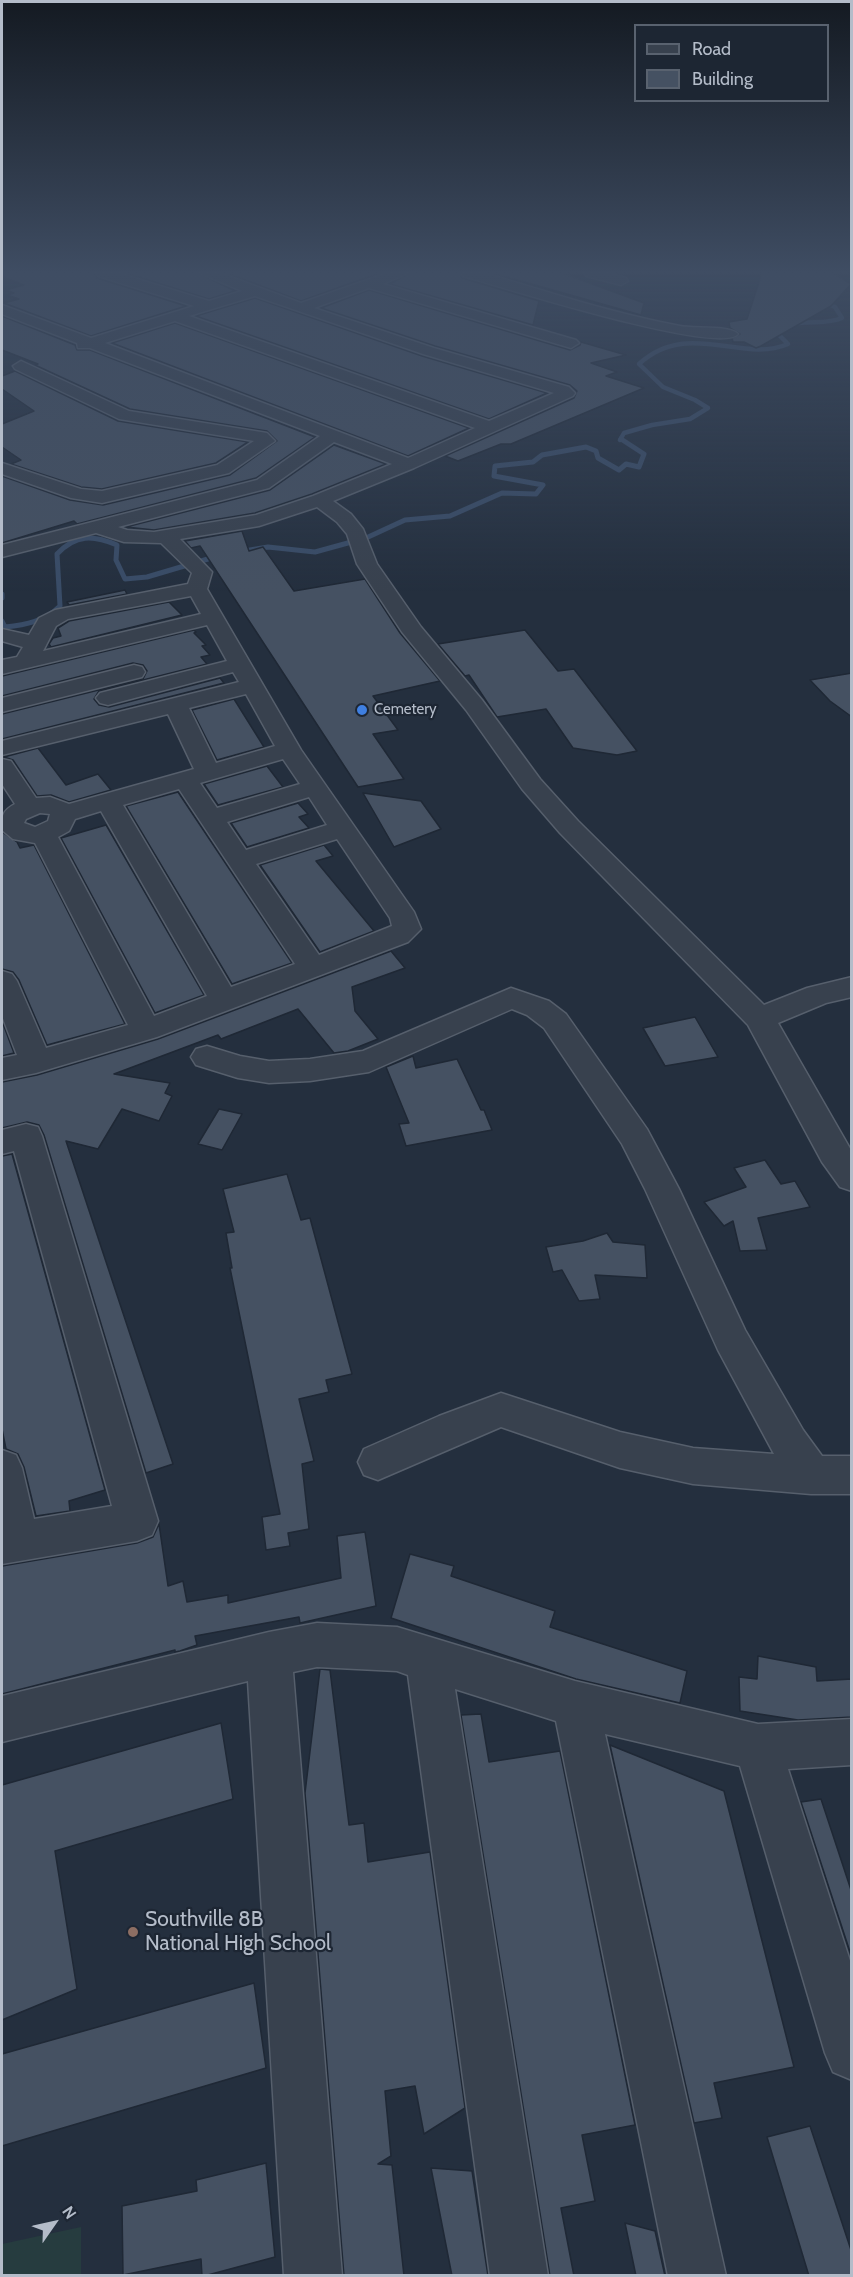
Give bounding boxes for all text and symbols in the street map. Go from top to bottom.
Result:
legend [634,24,829,102]
text: Road [692,38,731,60]
text: Building [692,68,753,90]
place label: Cemetery [374,701,437,719]
marker: Cemetery [355,703,369,717]
place label: Southville 8B National High School [145,1907,331,1957]
marker: Southville 8B National High School [126,1925,140,1939]
north arrow [24,2193,84,2253]
text: N [58,2203,80,2223]

